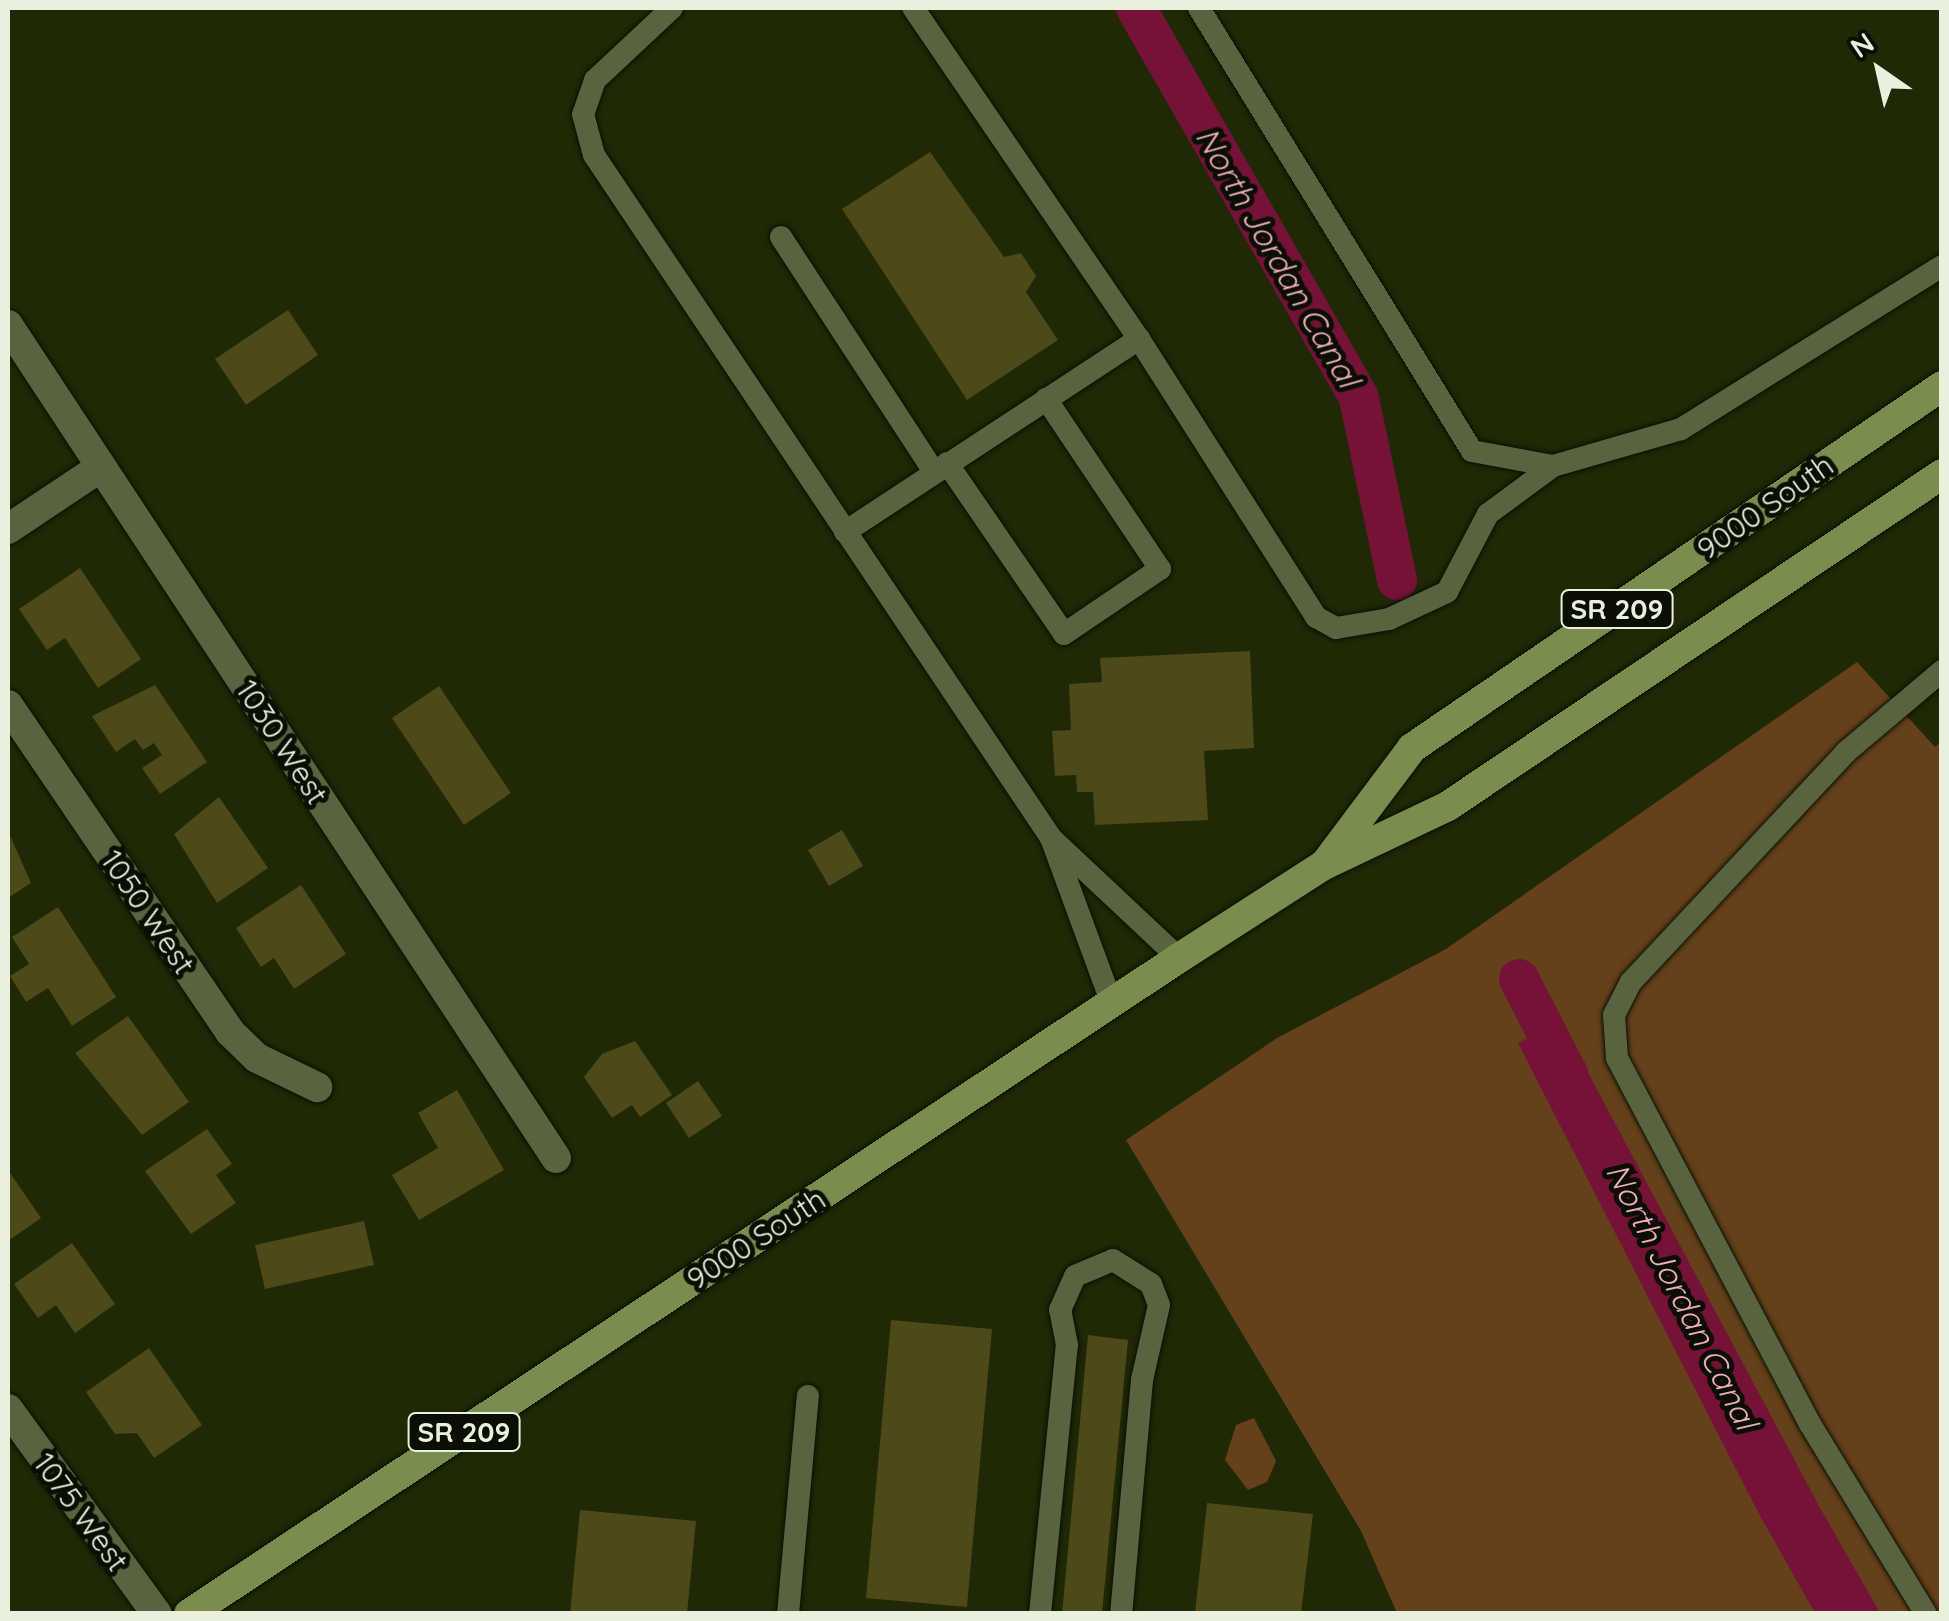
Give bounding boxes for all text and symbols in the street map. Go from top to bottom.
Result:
north arrow [1829,20,1929,120]
text: N [1844,24,1880,65]
water label: North Jordan Canal [1188,120,1368,394]
street label: 9000 South [1690,447,1840,567]
road number: SR 209 [1560,586,1674,632]
street label: 1030 West [229,673,335,811]
street label: 1050 West [94,843,202,981]
water label: North Jordan Canal [1598,1157,1766,1435]
street label: 9000 South [680,1181,832,1297]
road number: SR 209 [406,1409,522,1455]
street label: 1075 West [26,1446,136,1578]

